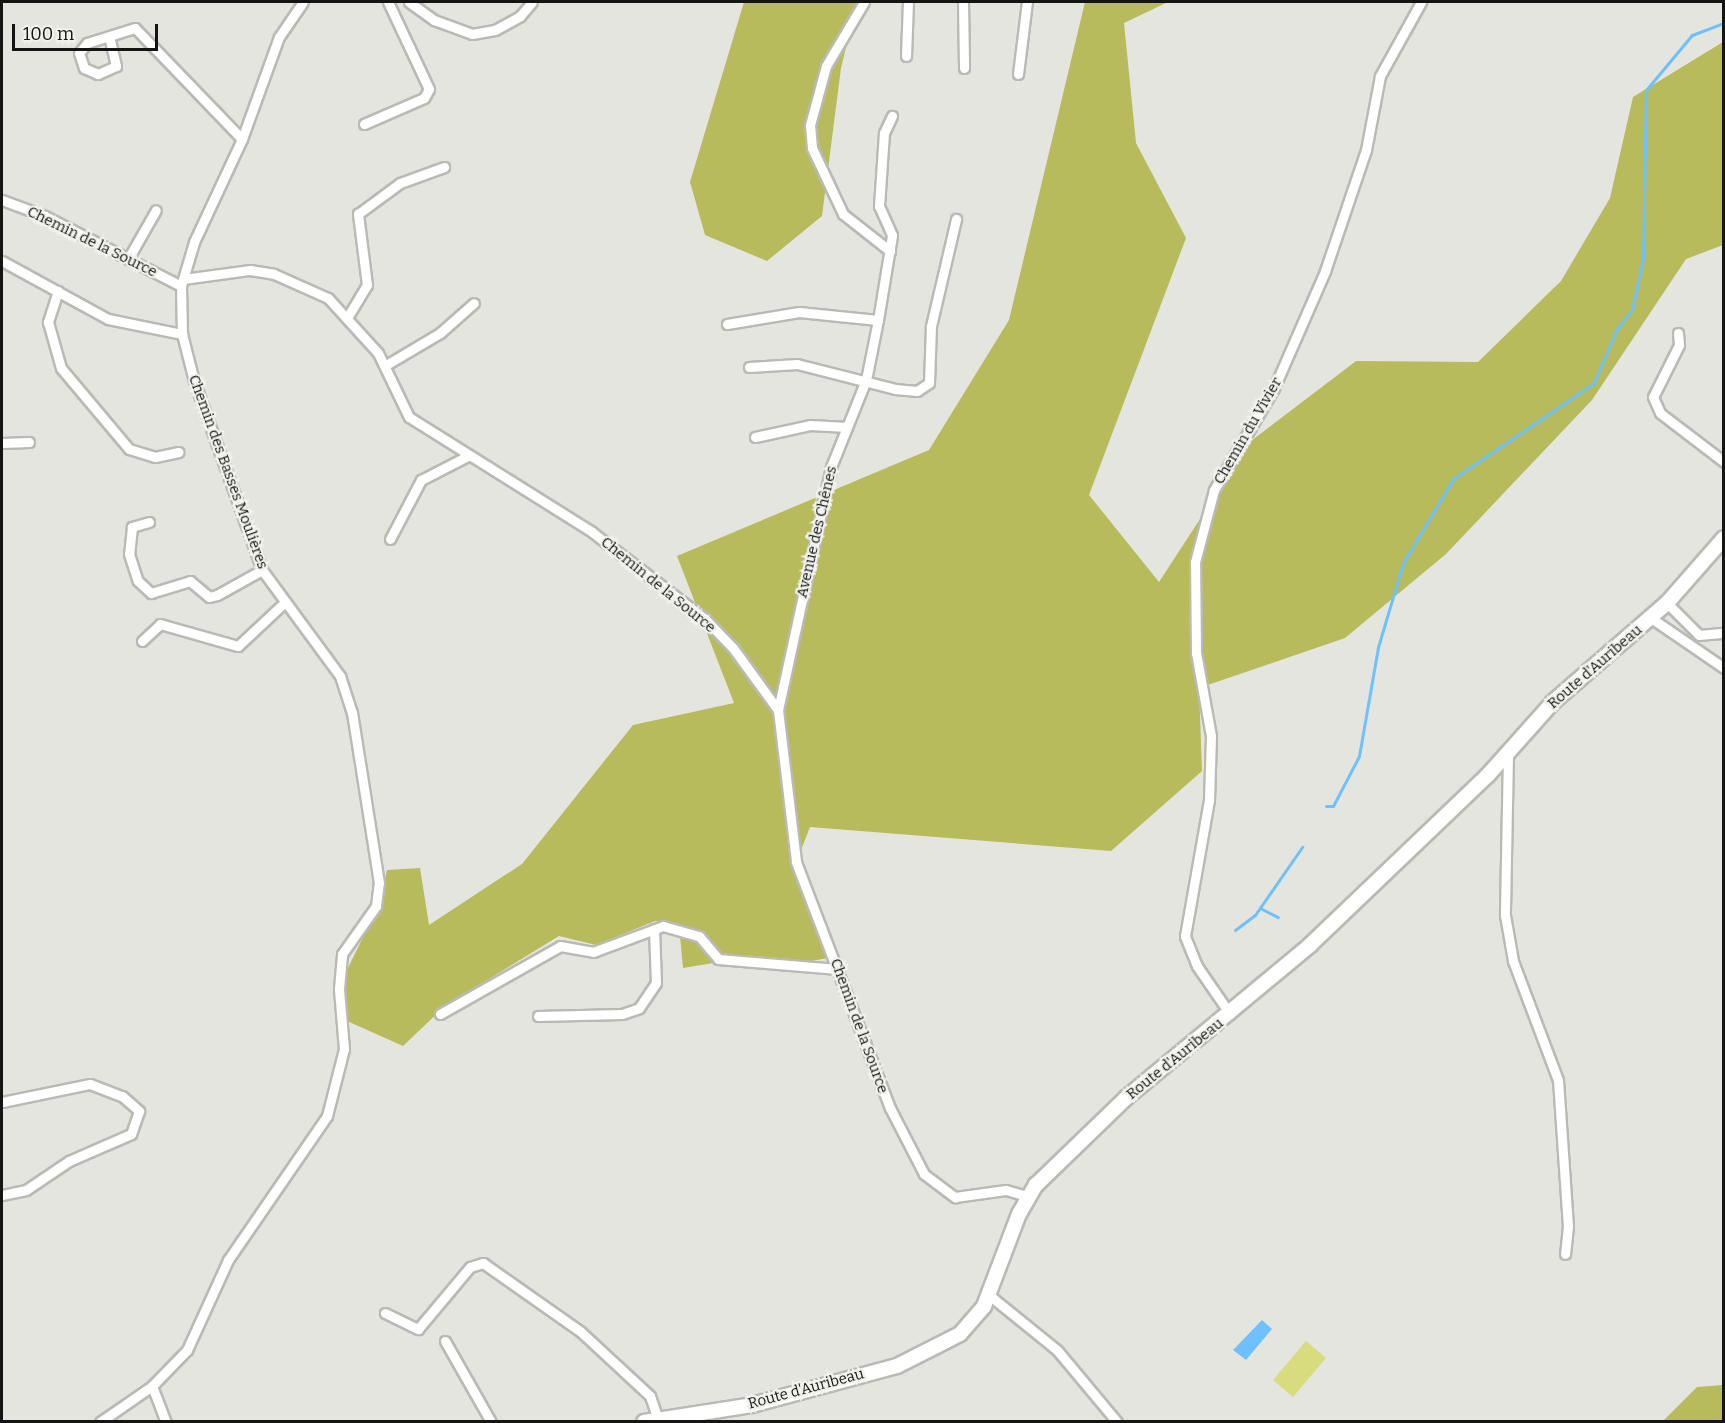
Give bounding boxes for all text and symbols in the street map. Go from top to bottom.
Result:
scale bar [15,12,160,50]
text: 100 m [23,23,74,45]
street label: Chemin de la Source [24,203,160,281]
street label: Chemin des Basses Moulières [184,372,272,572]
street label: Chemin du Vivier [1210,374,1286,488]
street label: Avenue des Chênes [793,464,841,600]
street label: Chemin de la Source [597,533,719,637]
street label: Route d'Auribeau [1544,621,1646,713]
street label: Chemin de la Source [826,956,892,1096]
street label: Route d'Auribeau [1123,1014,1227,1104]
street label: Route d'Auribeau [746,1365,866,1413]

